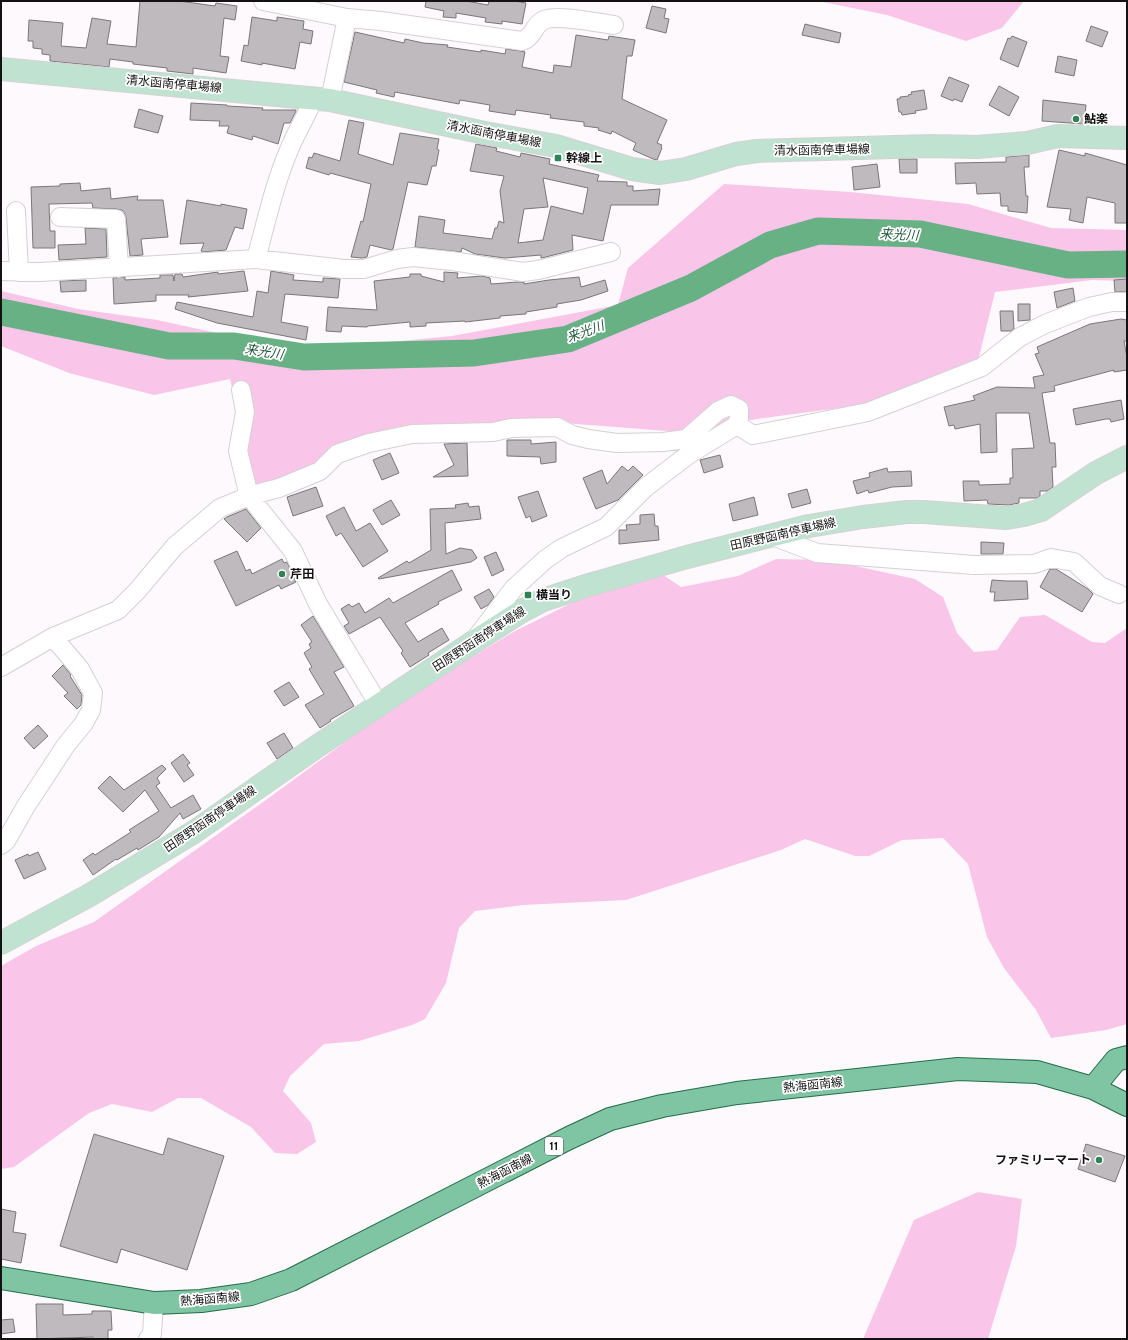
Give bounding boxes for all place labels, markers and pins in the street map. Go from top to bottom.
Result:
place label: 鮎楽 [1084,112,1108,128]
marker: 鮎楽 [1071,114,1081,124]
place label: 幹線上 [566,151,602,167]
marker: 幹線上 [553,153,563,163]
place label: 芹田 [290,567,314,583]
marker: 芹田 [277,569,287,579]
place label: 横当り [536,588,572,604]
marker: 横当り [523,590,533,600]
place label: ファミリーマート [995,1153,1091,1169]
marker: ファミリーマート [1094,1155,1104,1165]

